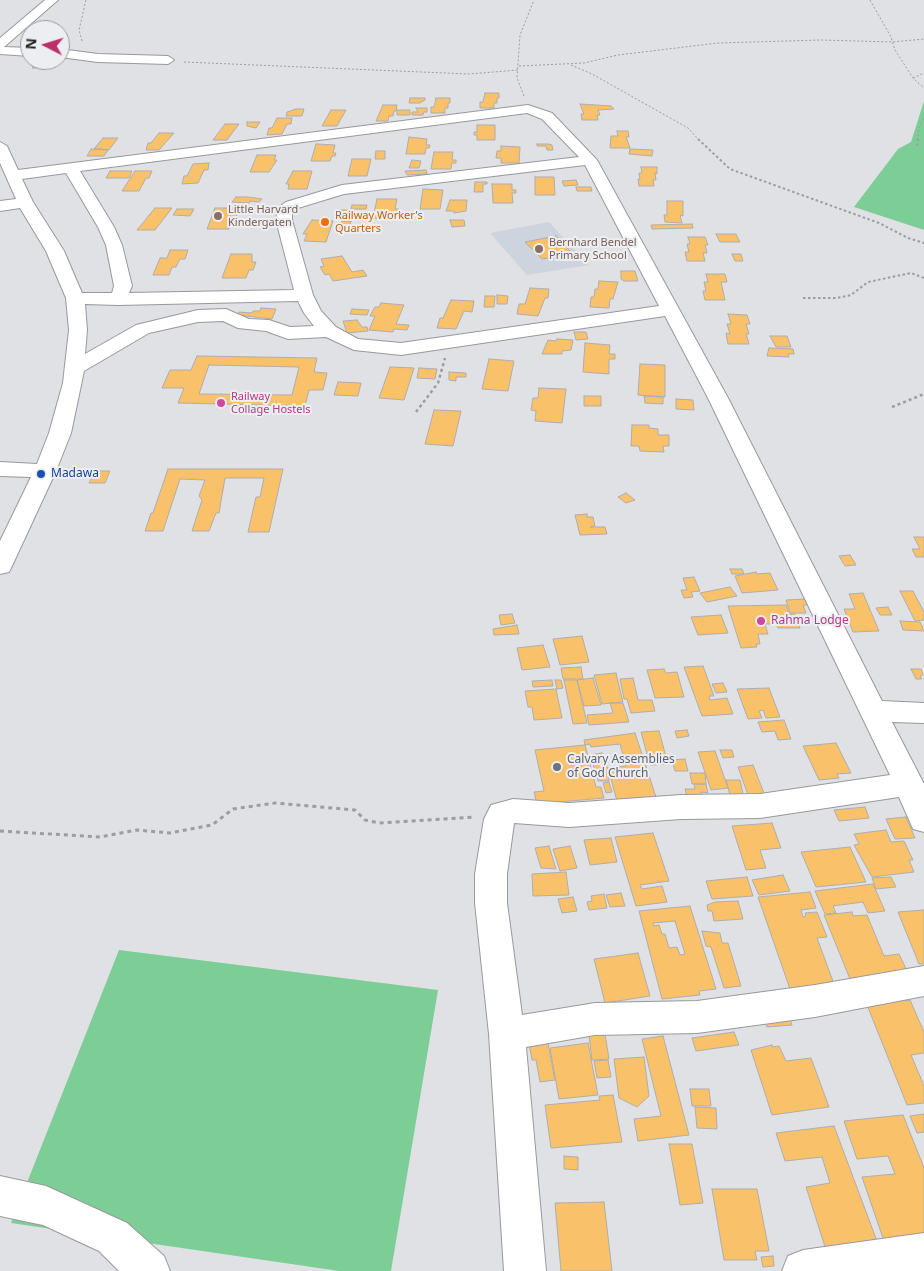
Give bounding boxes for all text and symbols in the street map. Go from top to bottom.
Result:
north arrow [20,20,70,70]
text: N [21,37,41,50]
place label: Little Harvard Kindergaten [228,203,298,229]
place label: Railway Worker's Quarters [335,209,423,235]
marker: Little Harvard Kindergaten [212,210,224,222]
marker: Railway Worker's Quarters [319,216,331,228]
place label: Bernhard Bendel Primary School [549,236,637,262]
marker: Bernhard Bendel Primary School [533,243,545,255]
place label: Railway Collage Hostels [231,390,311,416]
marker: Railway Collage Hostels [215,397,227,409]
place label: Madawa [51,467,99,481]
marker: Madawa [35,468,47,480]
place label: Rahma Lodge [771,614,849,628]
marker: Rahma Lodge [755,615,767,627]
place label: Calvary Assemblies of God Church [567,753,675,781]
marker: Calvary Assemblies of God Church [551,761,563,773]

